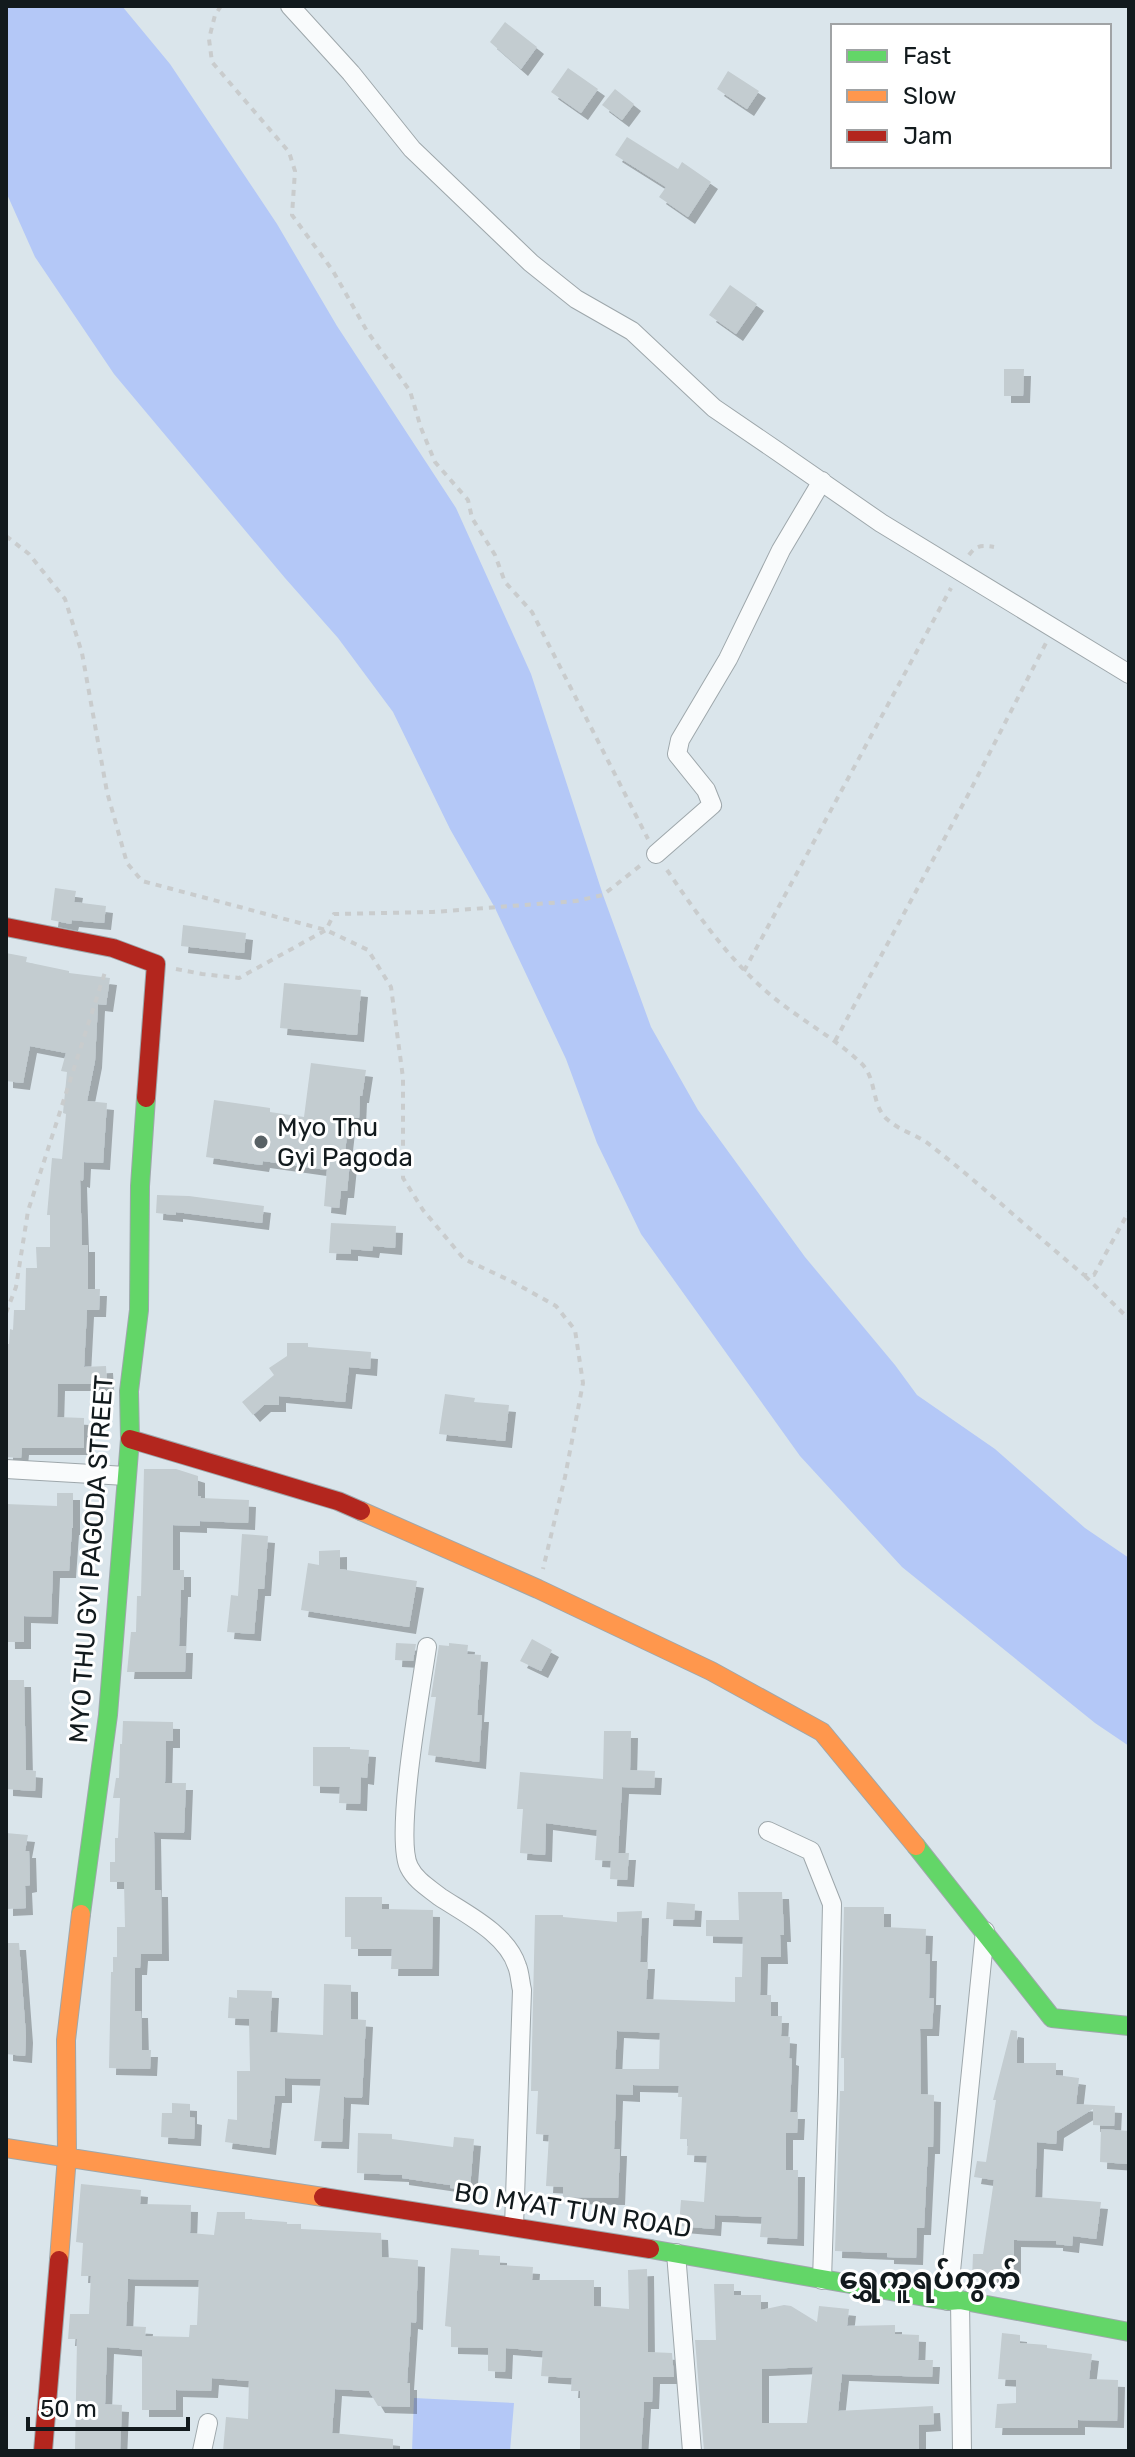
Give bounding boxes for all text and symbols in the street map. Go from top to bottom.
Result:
legend [831,24,1111,168]
text: Fast [903,42,951,70]
text: Slow [903,82,956,110]
text: Jam [903,122,953,150]
place label: Myo Thu Gyi Pagoda [277,1112,413,1173]
marker: Myo Thu Gyi Pagoda [252,1133,270,1151]
street label: MYO THU GYI PAGODA STREET [63,1374,120,1744]
street label: BO MYAT TUN ROAD [452,2176,694,2245]
district label: ရွှေကူရပ်ကွက် [839,2258,1021,2303]
scale bar [28,2381,188,2431]
text: 50 m [40,2395,97,2423]

